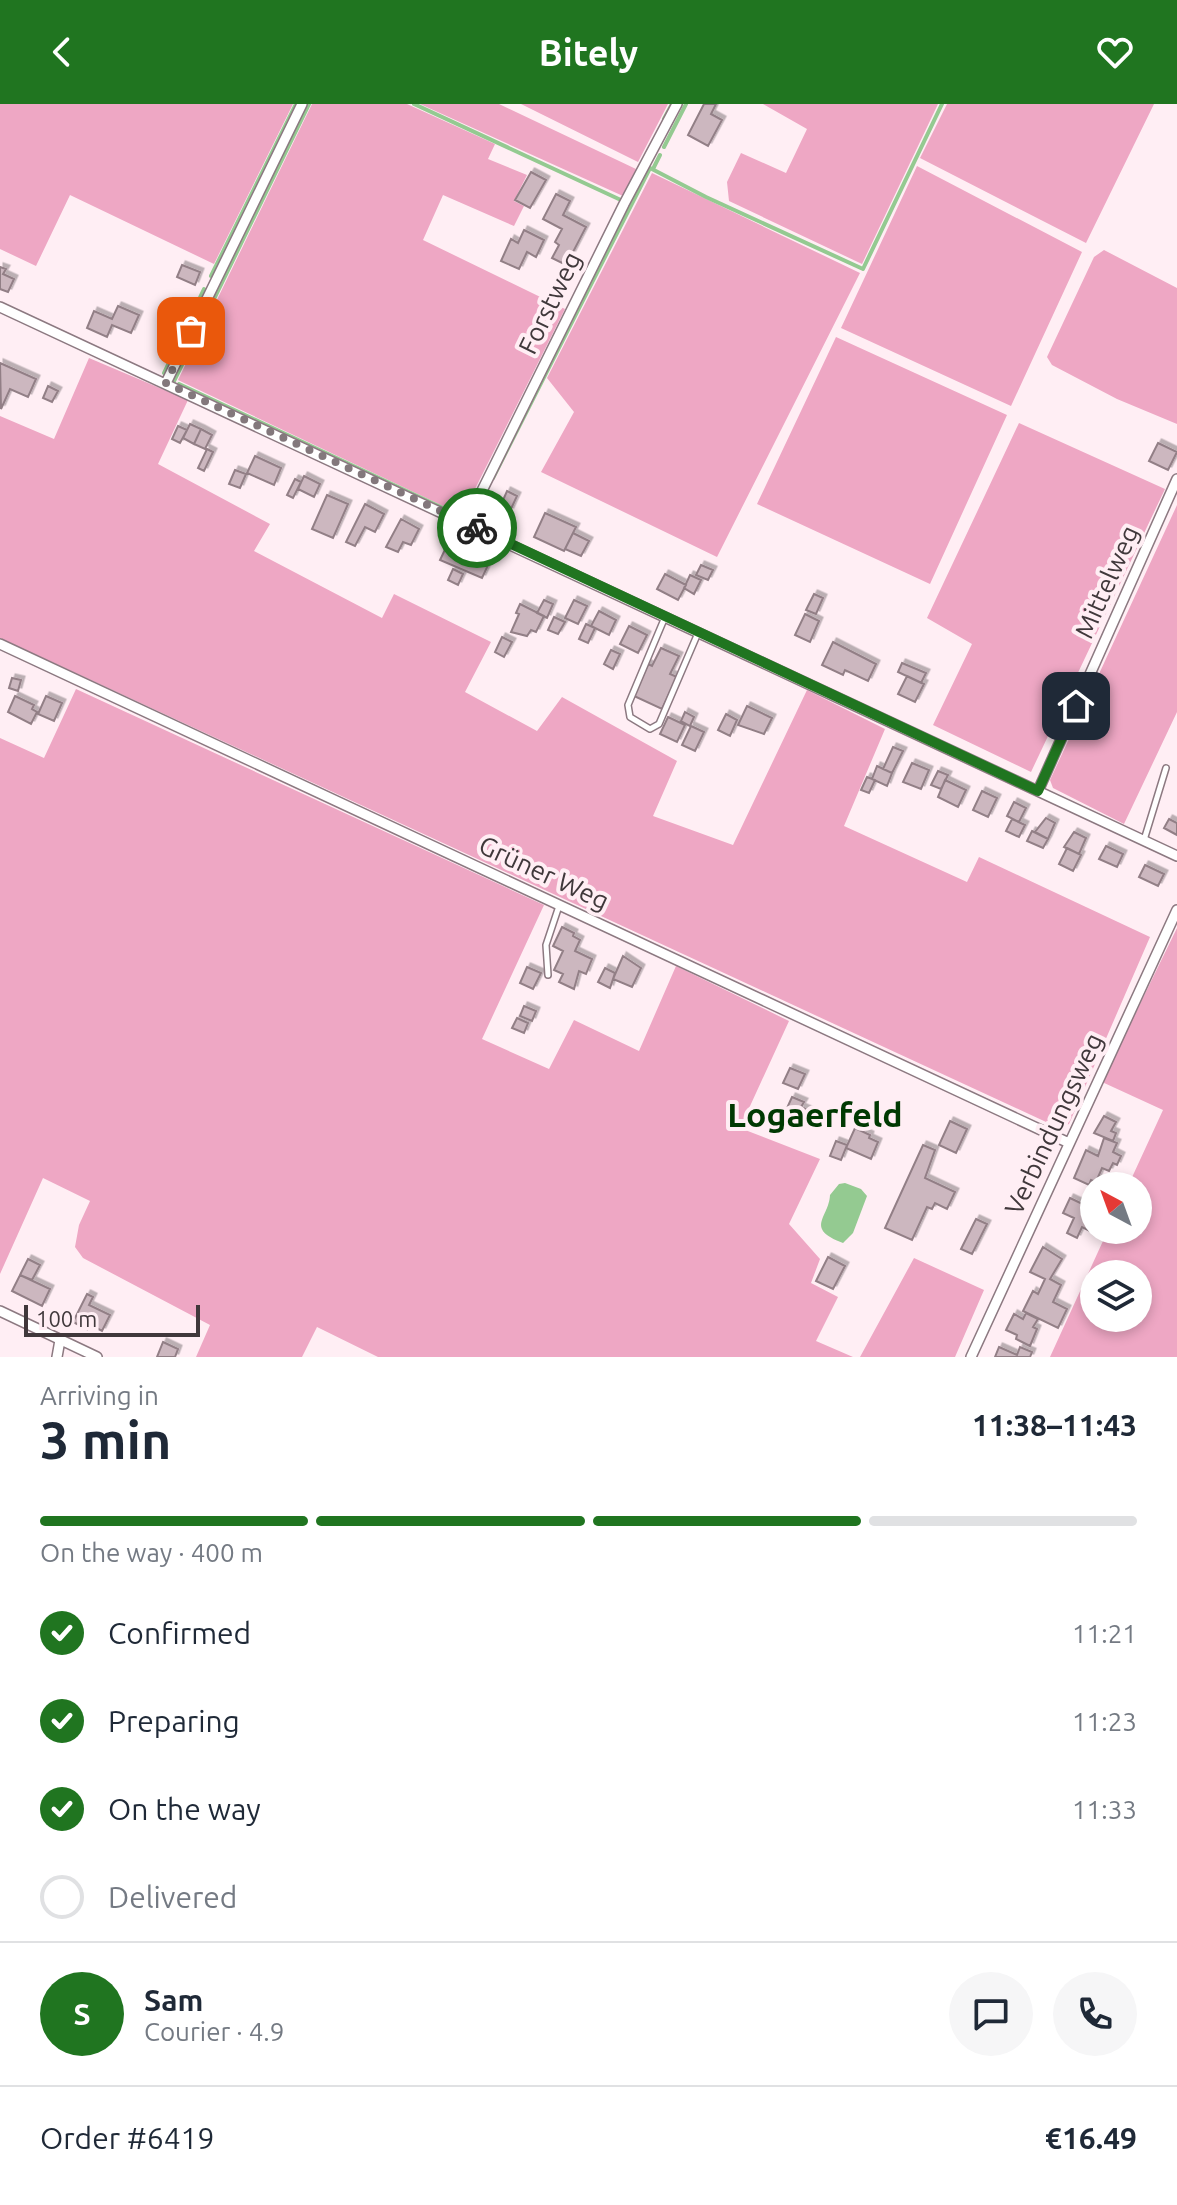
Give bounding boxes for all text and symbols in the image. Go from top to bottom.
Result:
icon: back [40,30,84,74]
icon: heart [1093,30,1137,74]
text: Bitely [539,32,638,73]
street label: Forstweg [512,247,587,358]
pin [157,297,225,365]
icon: bag [169,309,213,353]
courier [437,488,517,568]
icon: bike [455,506,499,550]
street label: Mittelweg [1069,521,1144,642]
pin [1042,672,1110,740]
icon: home [1054,684,1098,728]
street label: Grüner Weg [475,830,614,915]
street label: Verbindungsweg [999,1029,1108,1219]
district label: Logaerfeld [727,1095,903,1133]
north arrow [1080,1172,1152,1244]
map controls [1080,1172,1152,1332]
button: layers [1080,1260,1152,1332]
scale bar [24,1301,200,1337]
text: 100 m [36,1306,97,1331]
text: Arriving in [40,1381,159,1410]
text: 11:38–11:43 [972,1408,1137,1442]
text: 3 min [40,1411,171,1469]
text: On the way · 400 m [40,1538,263,1567]
icon: check [40,1611,84,1655]
text: Confirmed [108,1616,251,1650]
text: 11:21 [1072,1619,1137,1648]
icon: check [40,1699,84,1743]
text: Preparing [108,1704,240,1738]
text: 11:23 [1072,1707,1137,1736]
icon: check [40,1787,84,1831]
text: On the way [108,1792,261,1826]
text: 11:33 [1072,1795,1137,1824]
text: Delivered [108,1880,237,1914]
button: chat [949,1972,1033,2056]
button: phone [1053,1972,1137,2056]
text: Sam [144,1983,203,2017]
text: S [73,1997,91,2031]
text: Courier · 4.9 [144,2017,284,2046]
text: Order #6419 [40,2121,214,2155]
text: €16.49 [1045,2121,1137,2155]

